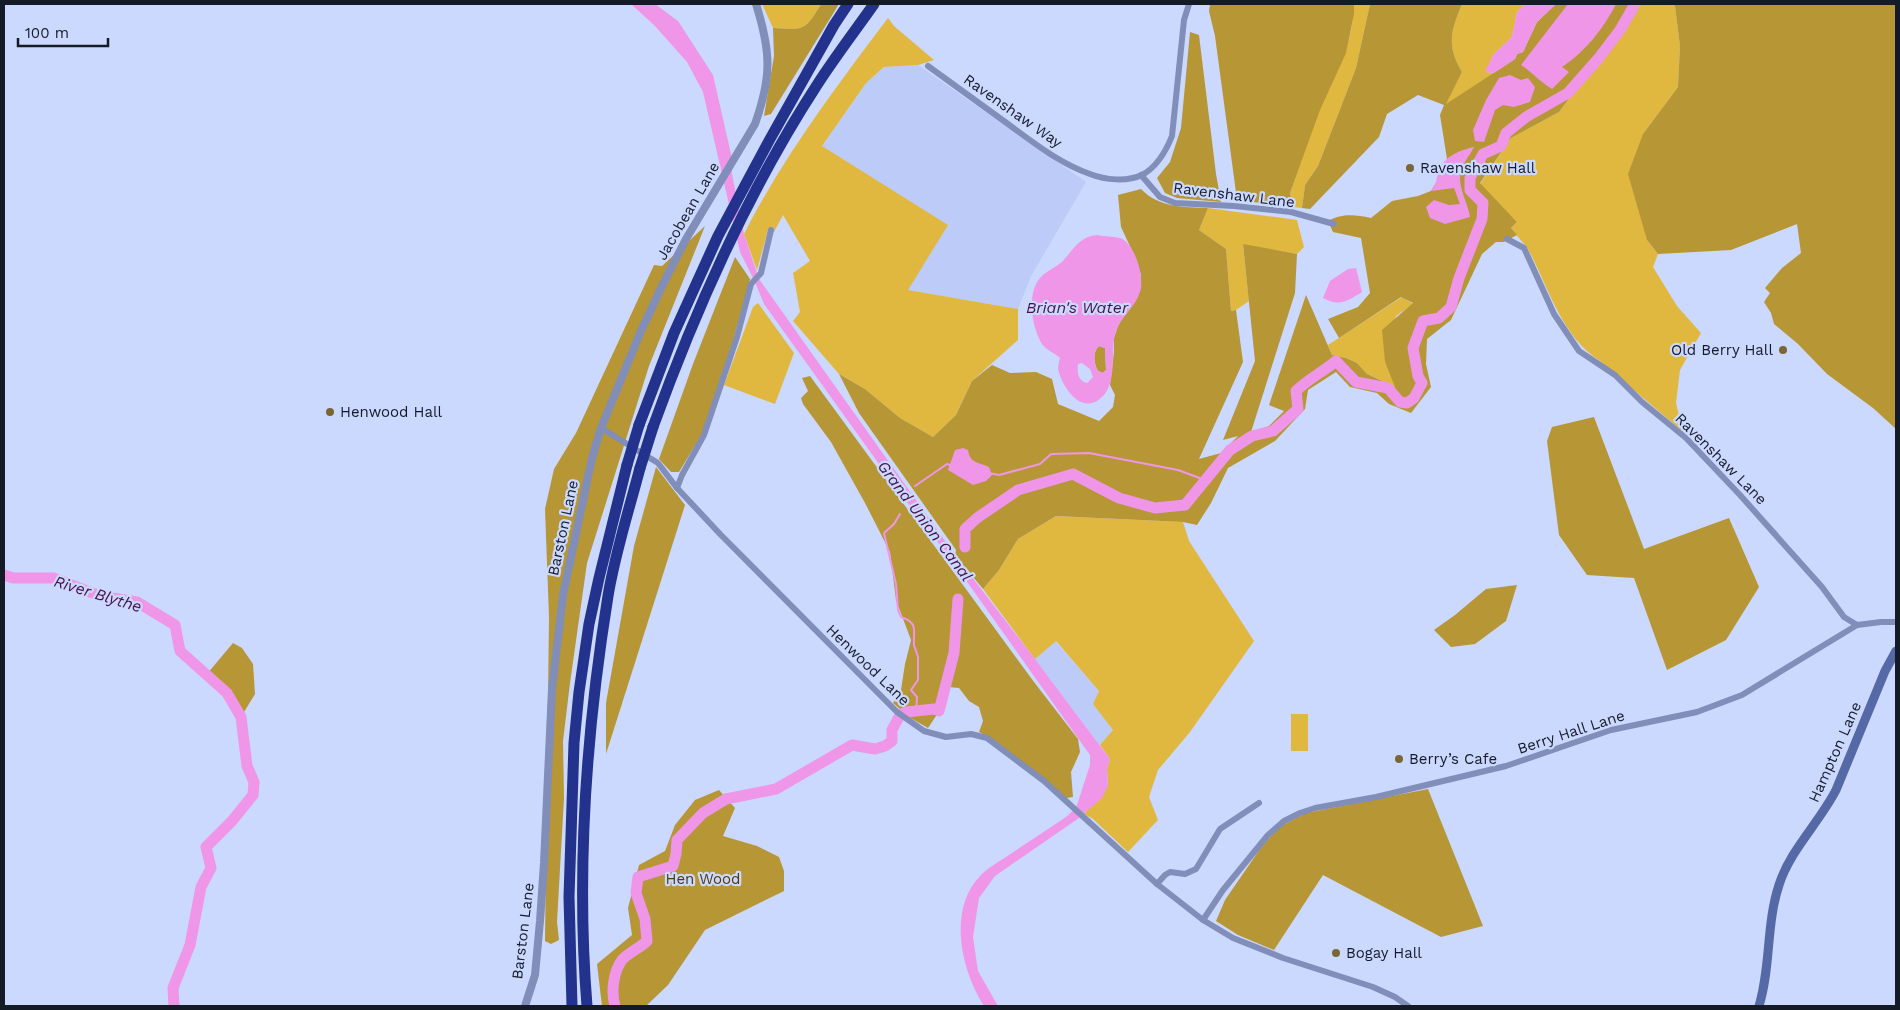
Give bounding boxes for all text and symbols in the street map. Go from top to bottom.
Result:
scale bar [18,15,108,47]
text: 100 m [25,24,69,42]
street label: Ravenshaw Way [960,70,1066,152]
street label: Jacobean Lane [653,159,723,263]
place label: Ravenshaw Hall [1420,159,1536,177]
marker: Ravenshaw Hall [1404,162,1416,174]
street label: Ravenshaw Lane [1172,179,1296,211]
water label: Brian's Water [1026,298,1129,317]
place label: Old Berry Hall [1671,341,1773,359]
marker: Old Berry Hall [1777,344,1789,356]
place label: Henwood Hall [340,403,443,421]
marker: Henwood Hall [324,406,336,418]
street label: Ravenshaw Lane [1671,409,1771,509]
water label: Grand Union Canal [874,457,977,585]
street label: Barston Lane [544,479,582,577]
water label: River Blythe [52,572,144,616]
street label: Henwood Lane [823,621,913,709]
street label: Hampton Lane [1805,699,1865,805]
street label: Berry Hall Lane [1515,706,1627,758]
place label: Berry’s Cafe [1409,750,1497,768]
marker: Berry’s Cafe [1393,753,1405,765]
park label: Hen Wood [666,870,740,888]
street label: Barston Lane [508,882,538,980]
place label: Bogay Hall [1346,944,1422,962]
marker: Bogay Hall [1330,947,1342,959]

